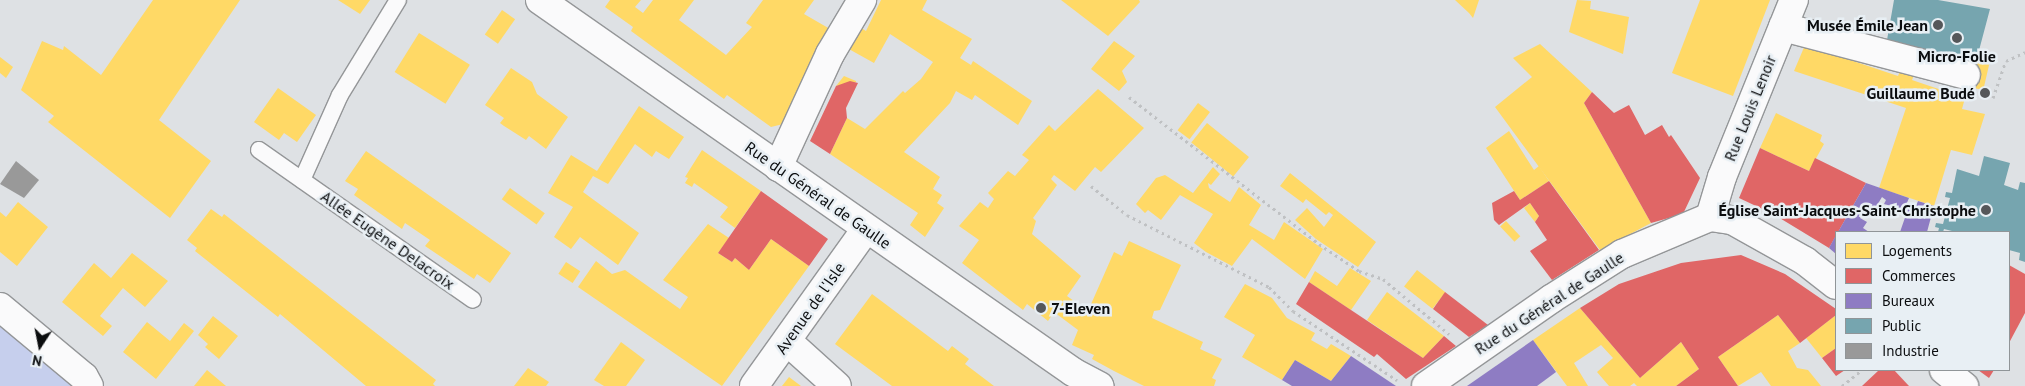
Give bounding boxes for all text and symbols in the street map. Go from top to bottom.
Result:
place label: Musée Émile Jean [1807,15,1928,35]
marker: Musée Émile Jean [1932,19,1944,31]
marker: Micro-Folie [1951,32,1963,44]
place label: Micro-Folie [1918,46,1996,66]
street label: Rue Louis Lenoir [1720,52,1780,164]
place label: Guillaume Budé [1867,83,1975,103]
marker: Guillaume Budé [1979,87,1991,99]
street label: Rue du Général de Gaulle [741,137,895,253]
street label: Allée Eugène Delacroix [317,187,459,293]
place label: Église Saint-Jacques-Saint-Christophe [1718,200,1976,220]
marker: Église Saint-Jacques-Saint-Christophe [1980,204,1992,216]
legend [1835,231,2010,371]
text: Logements [1882,241,1952,260]
street label: Rue du Général de Gaulle [1471,248,1627,358]
street label: Avenue de l'Isle [771,258,849,358]
text: Commerces [1882,266,1956,285]
text: Bureaux [1882,291,1935,310]
place label: 7-Eleven [1051,298,1110,318]
marker: 7-Eleven [1035,302,1047,314]
text: Public [1882,316,1921,335]
north arrow [15,321,65,371]
text: Industrie [1882,341,1939,360]
text: N [31,351,43,370]

